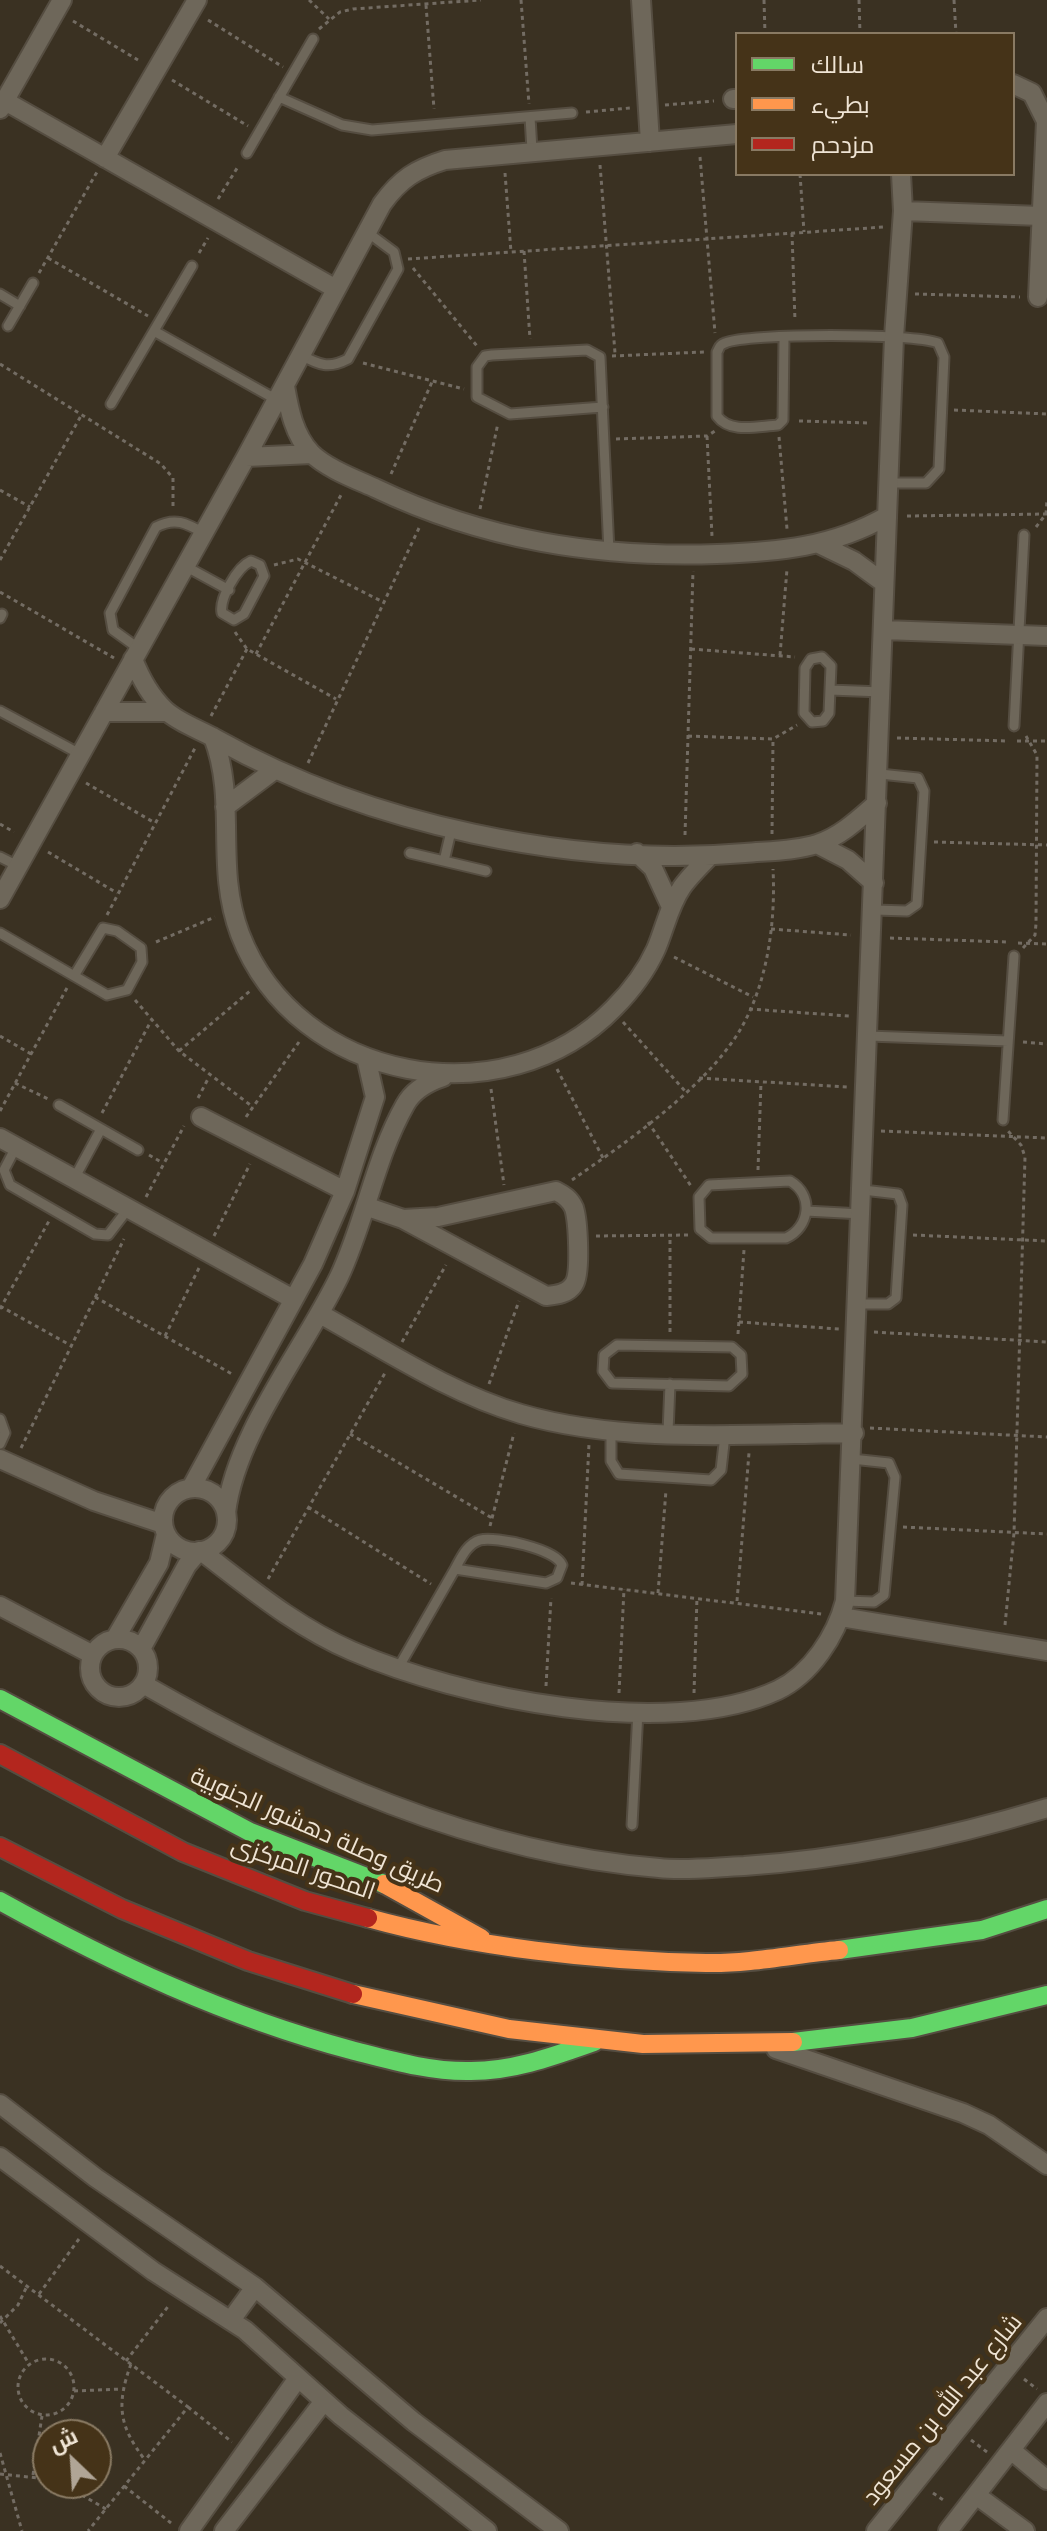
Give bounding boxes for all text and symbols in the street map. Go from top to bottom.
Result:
legend [735,32,1015,176]
text: سالك [811,47,864,80]
text: بطيء [811,87,870,120]
text: مزدحم [811,127,874,160]
street label: طريق وصلة دهشور الجنوبية [186,1762,448,1900]
street label: المحور المركزى [227,1831,379,1907]
street label: شارع عبد الله بن مسعود [857,2309,1029,2511]
north arrow [32,2419,112,2499]
text: ش [44,2420,82,2459]

